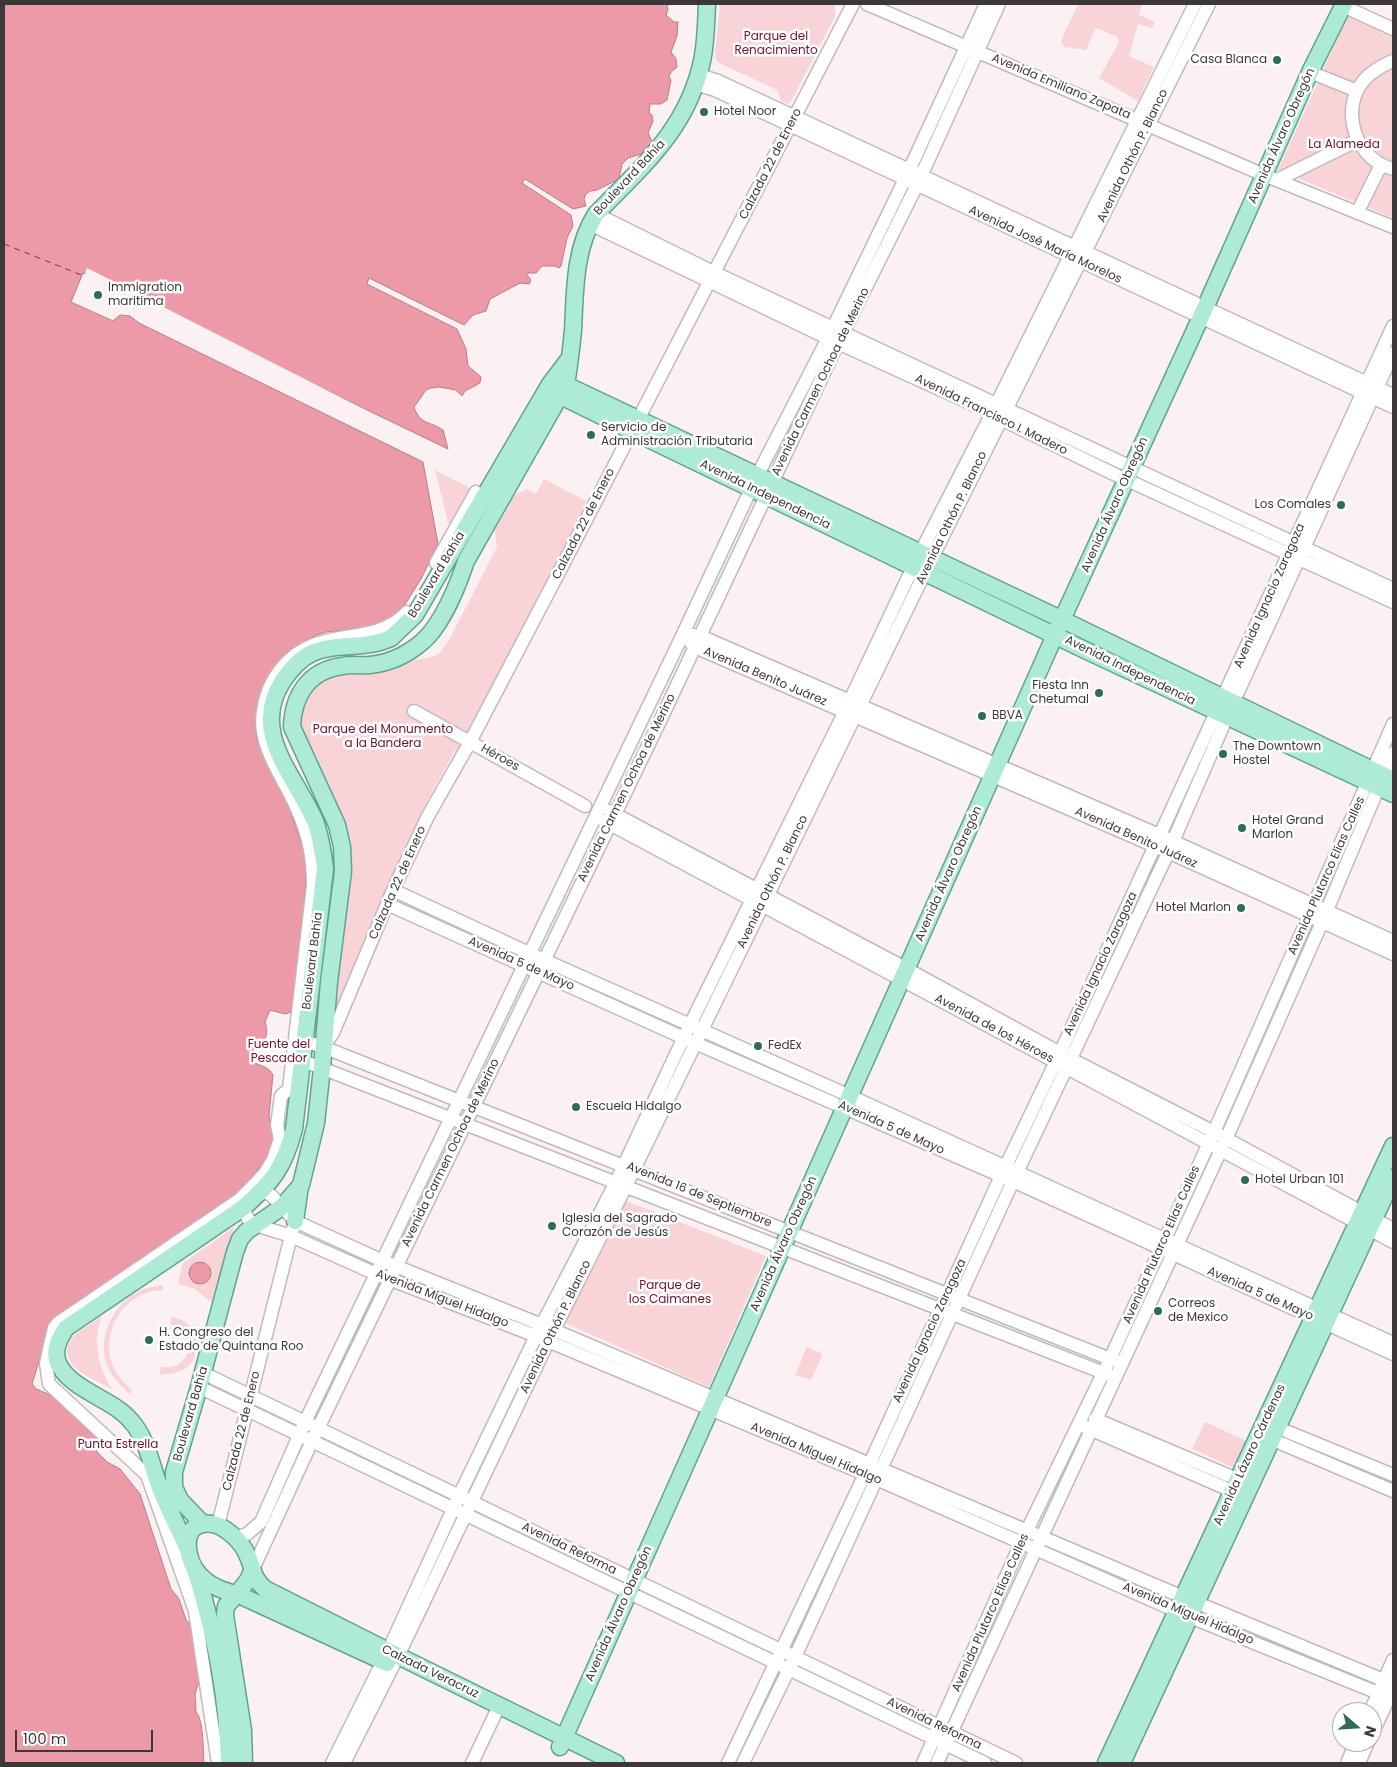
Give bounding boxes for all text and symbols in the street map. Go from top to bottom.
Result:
park label: Parque del Renacimiento [734,30,818,58]
street label: Avenida Emiliano Zapata [989,51,1133,123]
place label: Casa Blanca [1191,53,1267,67]
marker: Casa Blanca [1271,54,1283,66]
street label: Avenida Álvaro Obregón [1246,66,1318,206]
street label: Avenida Othón P. Blanco [1095,87,1171,225]
place label: Hotel Noor [714,105,776,119]
marker: Hotel Noor [698,106,710,118]
street label: Calzada 22 de Enero [737,106,805,222]
street label: Boulevard Bahía [591,137,669,219]
park label: La Alameda [1308,138,1380,152]
street label: Avenida José María Morelos [966,203,1124,287]
place label: Immigration maritima [108,281,182,309]
street label: Avenida Carmen Ochoa de Merino [769,286,873,478]
marker: Immigration maritima [92,289,104,301]
street label: Avenida Francisco I. Madero [912,372,1070,458]
place label: Servicio de Administración Tributaria [601,421,753,449]
marker: Servicio de Administración Tributaria [585,429,597,441]
street label: Avenida Álvaro Obregón [1079,435,1151,575]
street label: Avenida Othón P. Blanco [914,449,990,587]
street label: Avenida Independencia [697,457,833,533]
street label: Calzada 22 de Enero [550,466,618,582]
place label: Los Comales [1255,498,1331,512]
marker: Los Comales [1335,499,1347,511]
street label: Avenida Ignacio Zaragoza [1232,521,1308,671]
street label: Boulevard Bahía [406,529,468,621]
street label: Avenida Independencia [1062,633,1198,709]
street label: Avenida Benito Juárez [701,644,829,710]
place label: Fiesta Inn Chetumal [1029,679,1089,707]
marker: Fiesta Inn Chetumal [1093,687,1105,699]
street label: Avenida Carmen Ochoa de Merino [575,692,679,884]
place label: BBVA [992,709,1023,723]
marker: BBVA [976,710,988,722]
park label: Parque del Monumento a la Bandera [313,723,453,751]
place label: The Downtown Hostel [1233,740,1321,768]
street label: Héroes [478,742,522,774]
marker: The Downtown Hostel [1217,748,1229,760]
street label: Avenida Plutarco Elías Calles [1286,795,1368,957]
street label: Avenida Álvaro Obregón [913,804,985,944]
street label: Avenida Benito Juárez [1073,804,1199,872]
street label: Avenida Othón P. Blanco [735,813,811,951]
place label: Hotel Grand Marlon [1252,814,1324,842]
marker: Hotel Grand Marlon [1236,822,1248,834]
street label: Calzada 22 de Enero [367,824,429,942]
street label: Avenida Ignacio Zaragoza [1061,890,1141,1038]
place label: Hotel Marlon [1156,901,1231,915]
marker: Hotel Marlon [1235,902,1247,914]
street label: Boulevard Bahía [300,912,326,1010]
street label: Avenida 5 de Mayo [466,934,576,994]
street label: Avenida de los Héroes [932,991,1056,1067]
park label: Fuente del Pescador [248,1038,310,1066]
place label: FedEx [768,1039,802,1053]
marker: FedEx [752,1040,764,1052]
street label: Avenida Carmen Ochoa de Merino [399,1057,503,1249]
street label: Avenida 5 de Mayo [836,1098,946,1158]
place label: Escuela Hidalgo [586,1100,681,1114]
marker: Escuela Hidalgo [570,1101,582,1113]
street label: Avenida 16 de Septiembre [624,1159,774,1231]
street label: Avenida Plutarco Elías Calles [1121,1164,1203,1326]
place label: Hotel Urban 101 [1255,1173,1344,1187]
street label: Avenida Álvaro Obregón [748,1174,820,1314]
marker: Hotel Urban 101 [1239,1174,1251,1186]
place label: Iglesia del Sagrado Corazón de Jesús [562,1212,677,1240]
marker: Iglesia del Sagrado Corazón de Jesús [546,1220,558,1232]
street label: Avenida Ignacio Zaragoza [890,1257,970,1405]
street label: Avenida Othón P. Blanco [518,1258,594,1396]
street label: Avenida 5 de Mayo [1205,1264,1315,1324]
street label: Avenida Miguel Hidalgo [374,1267,510,1331]
park label: Parque de los Caimanes [629,1279,711,1307]
place label: Correos de Mexico [1168,1297,1228,1325]
marker: Correos de Mexico [1152,1305,1164,1317]
place label: H. Congreso del Estado de Quintana Roo [159,1326,304,1354]
marker: H. Congreso del Estado de Quintana Roo [143,1334,155,1346]
street label: Boulevard Bahía [171,1365,211,1463]
street label: Calzada 22 de Enero [220,1370,264,1492]
street label: Avenida Lázaro Cárdenas [1211,1382,1289,1528]
street label: Avenida Miguel Hidalgo [748,1420,884,1488]
park label: Punta Estrella [78,1438,158,1452]
street label: Avenida Reforma [519,1520,619,1578]
street label: Avenida Plutarco Elías Calles [950,1532,1032,1694]
street label: Avenida Álvaro Obregón [583,1544,655,1684]
street label: Avenida Miguel Hidalgo [1120,1580,1256,1648]
street label: Calzada Veracruz [379,1642,481,1702]
street label: Avenida Reforma [884,1695,984,1753]
north arrow [1332,1702,1382,1752]
scale bar [18,1720,155,1752]
text: N [1359,1723,1381,1740]
text: 100 m [23,1728,66,1749]

